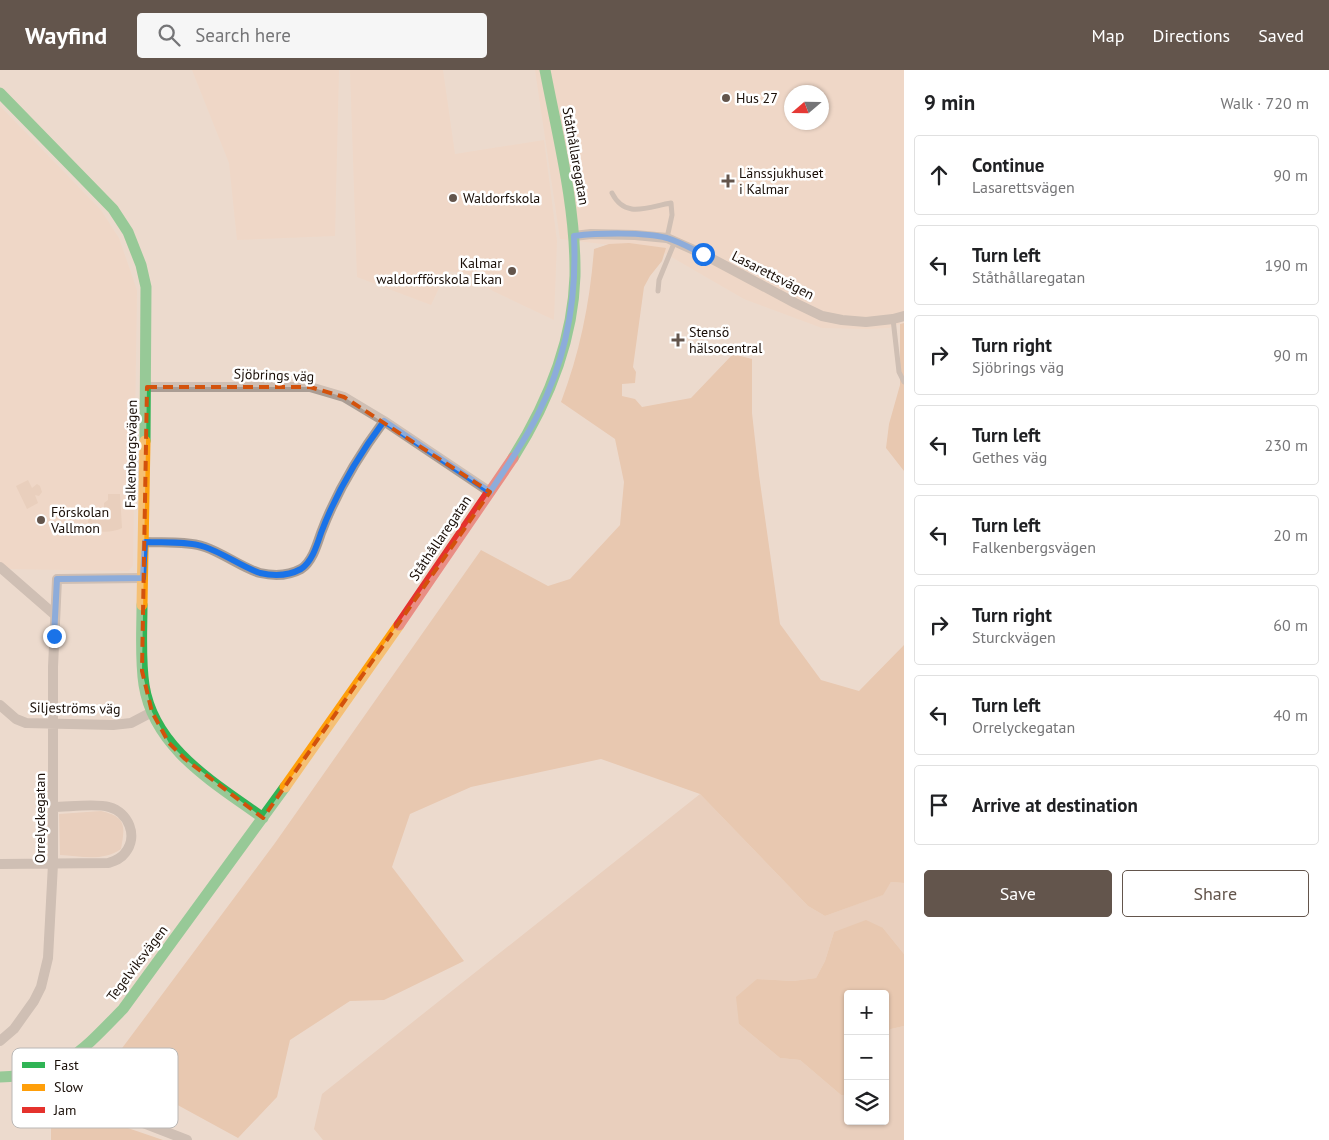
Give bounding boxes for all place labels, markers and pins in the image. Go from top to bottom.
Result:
place label: Hus 27 [736,89,778,107]
marker: Hus 27 [720,92,732,104]
place label: Länssjukhuset i Kalmar [739,164,824,198]
marker: Länssjukhuset i Kalmar [721,174,735,188]
place label: Waldorfskola [463,189,540,207]
marker: Waldorfskola [447,192,459,204]
place label: Kalmar waldorfförskola Ekan [376,254,502,288]
marker: Kalmar waldorfförskola Ekan [506,265,518,277]
place label: Stensö hälsocentral [689,323,762,357]
marker: Stensö hälsocentral [671,333,685,347]
place label: Förskolan Vallmon [50,503,109,537]
marker: Förskolan Vallmon [35,514,47,526]

